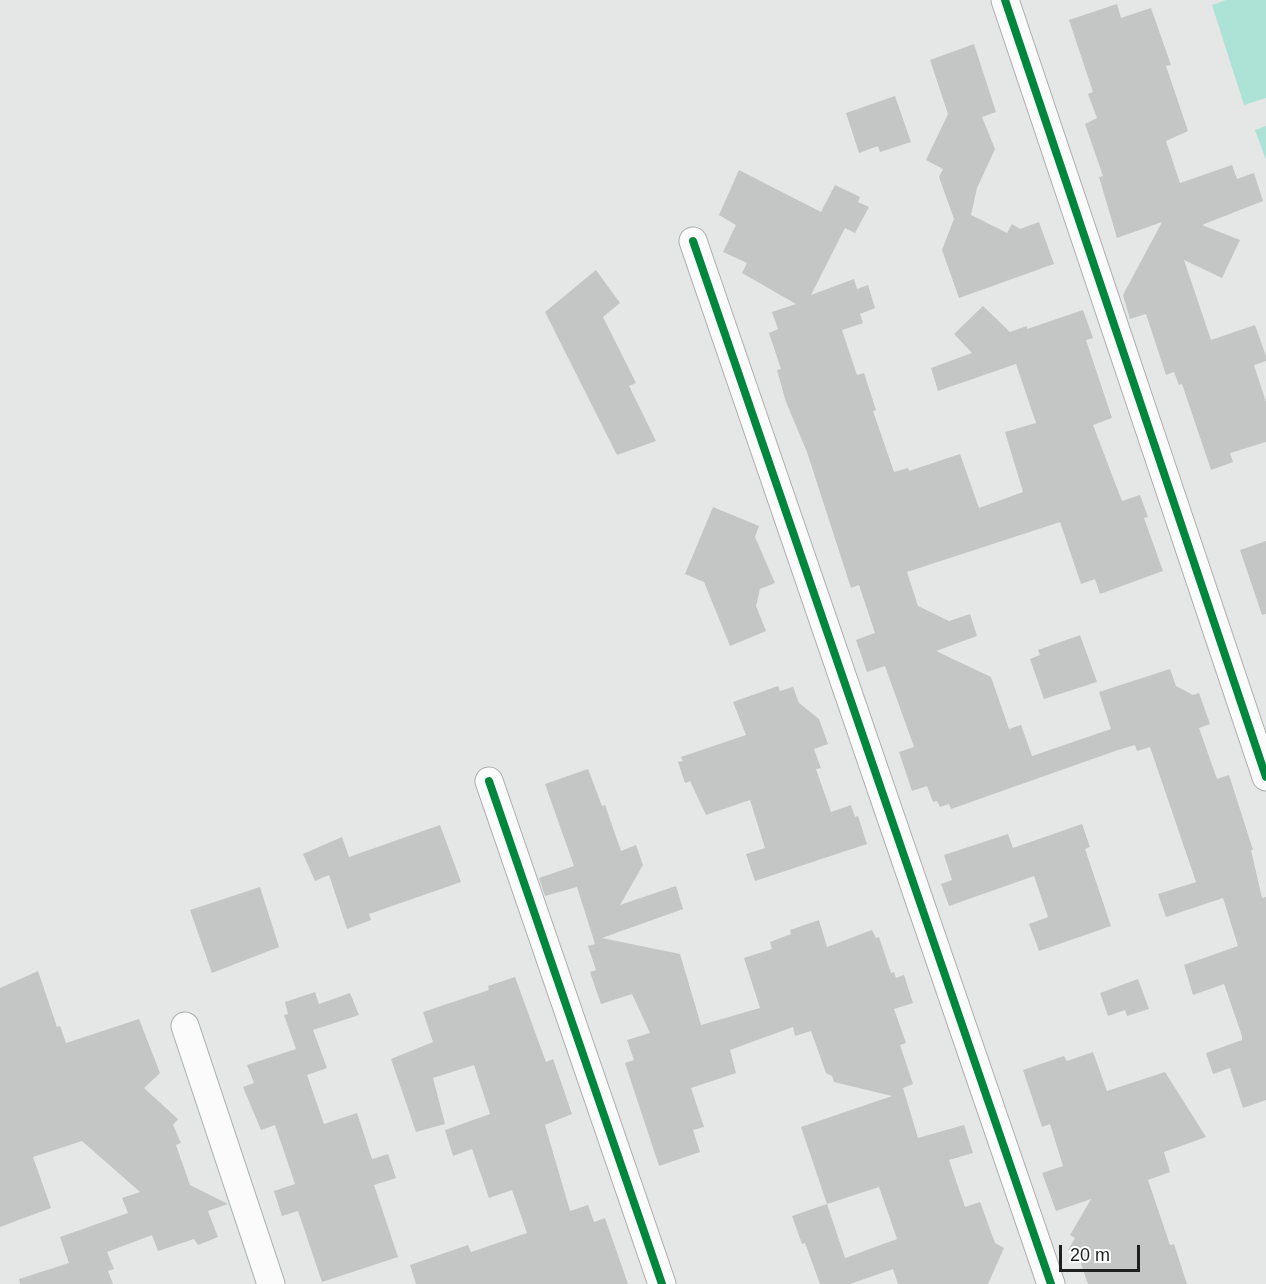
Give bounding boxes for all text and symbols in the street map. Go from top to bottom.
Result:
scale bar [1062,1233,1143,1271]
text: 20 m [1070,1245,1110,1265]

